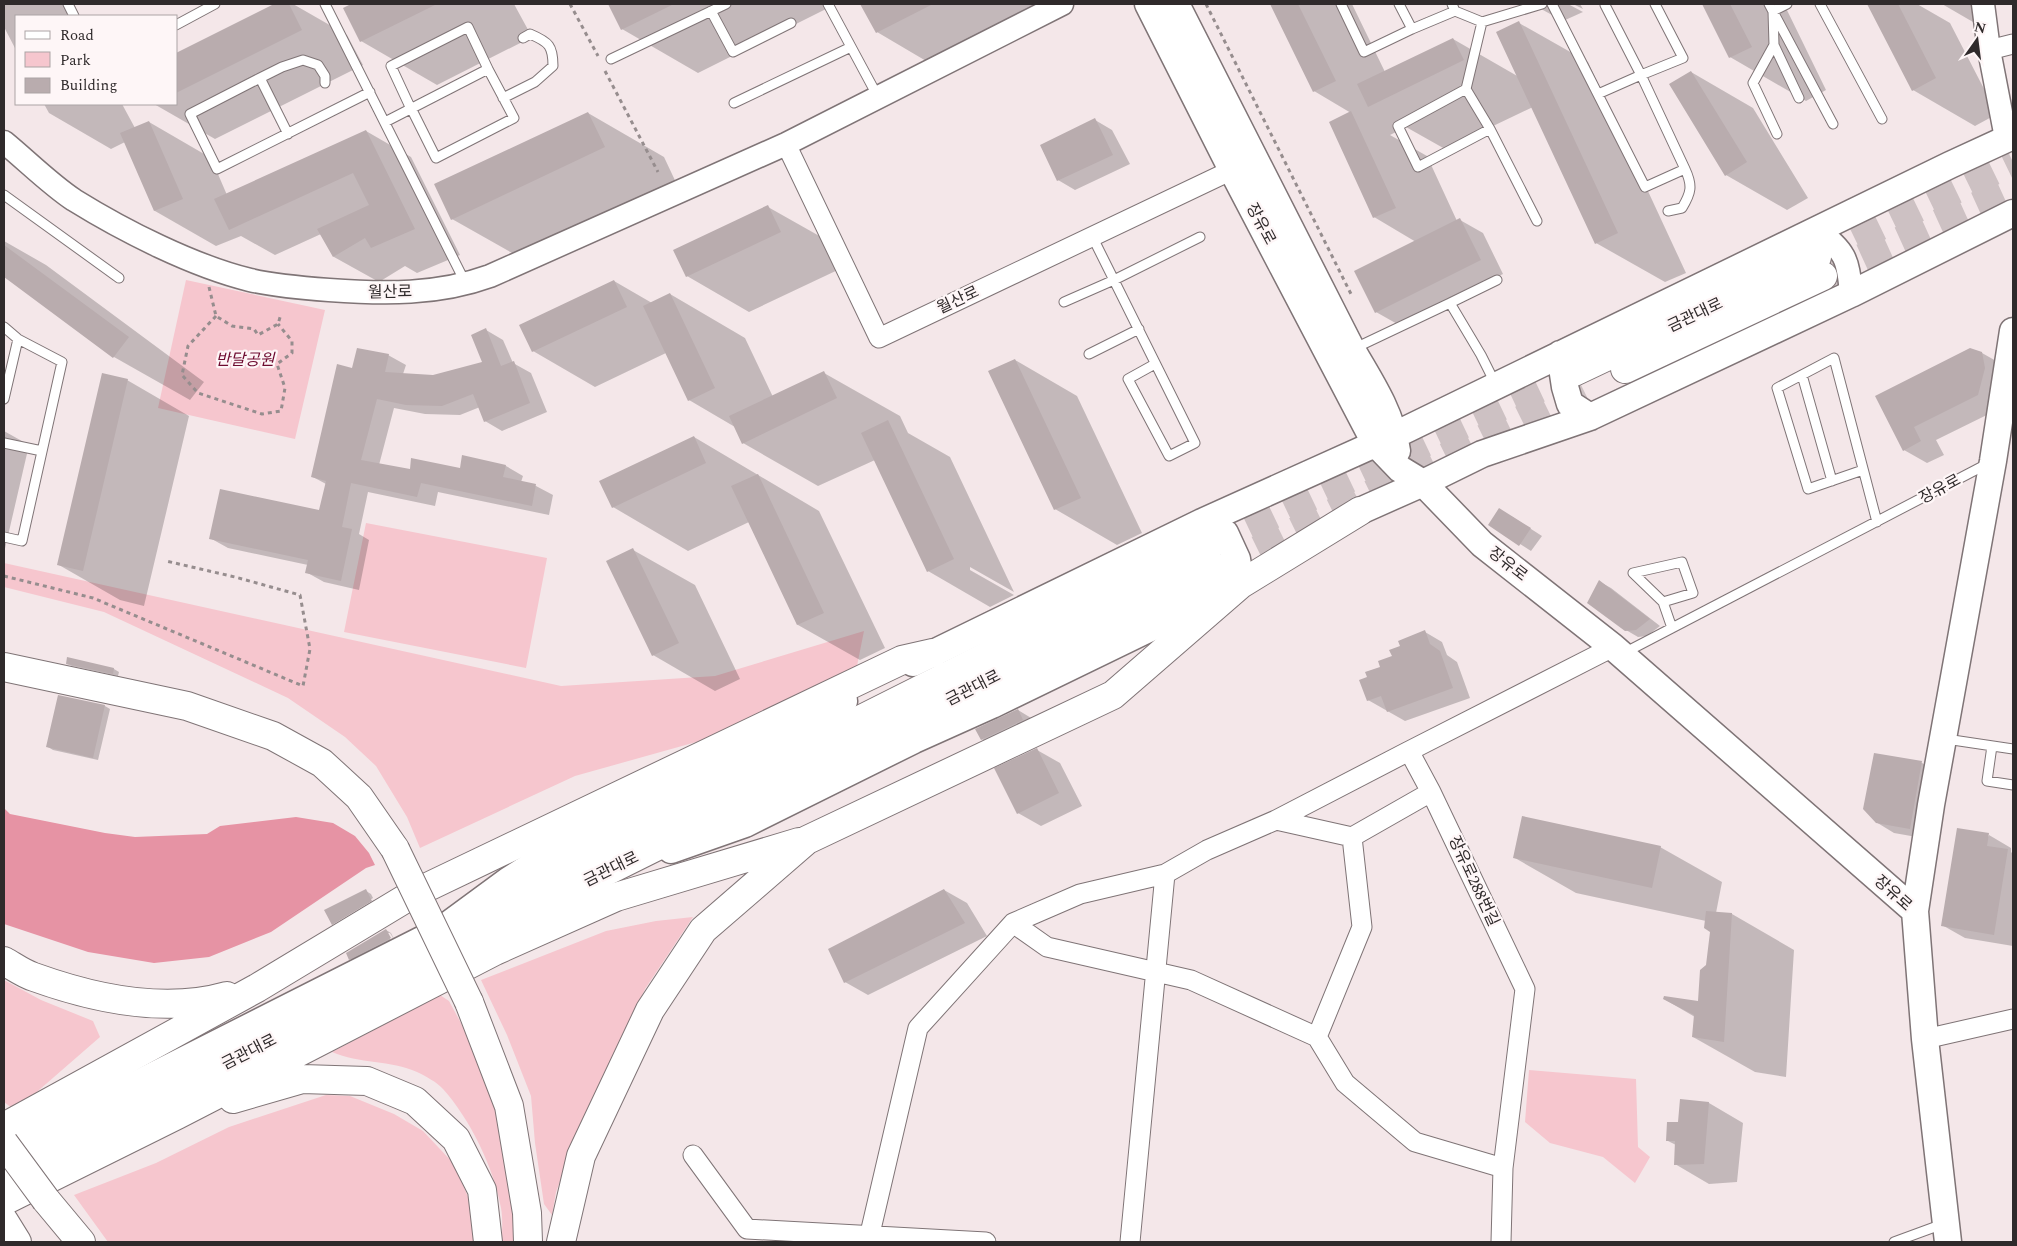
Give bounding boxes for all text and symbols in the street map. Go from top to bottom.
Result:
legend [15,15,178,105]
north arrow [1952,15,2002,65]
text: N [1972,16,1988,39]
text: Road [60,24,94,47]
text: Park [60,49,91,72]
text: Building [60,74,117,97]
street label: 장유로 [1240,199,1282,249]
street label: 월산로 [368,280,413,304]
street label: 월산로 [933,280,983,320]
street label: 금관대로 [1663,292,1727,338]
park label: 반달공원 [216,348,276,372]
street label: 장유로 [1915,468,1965,510]
street label: 장유로 [1483,541,1533,587]
street label: 금관대로 [941,664,1005,712]
street label: 장유로288번길 [1442,832,1506,930]
street label: 금관대로 [579,845,643,893]
street label: 장유로 [1869,869,1918,917]
street label: 금관대로 [217,1028,281,1076]

